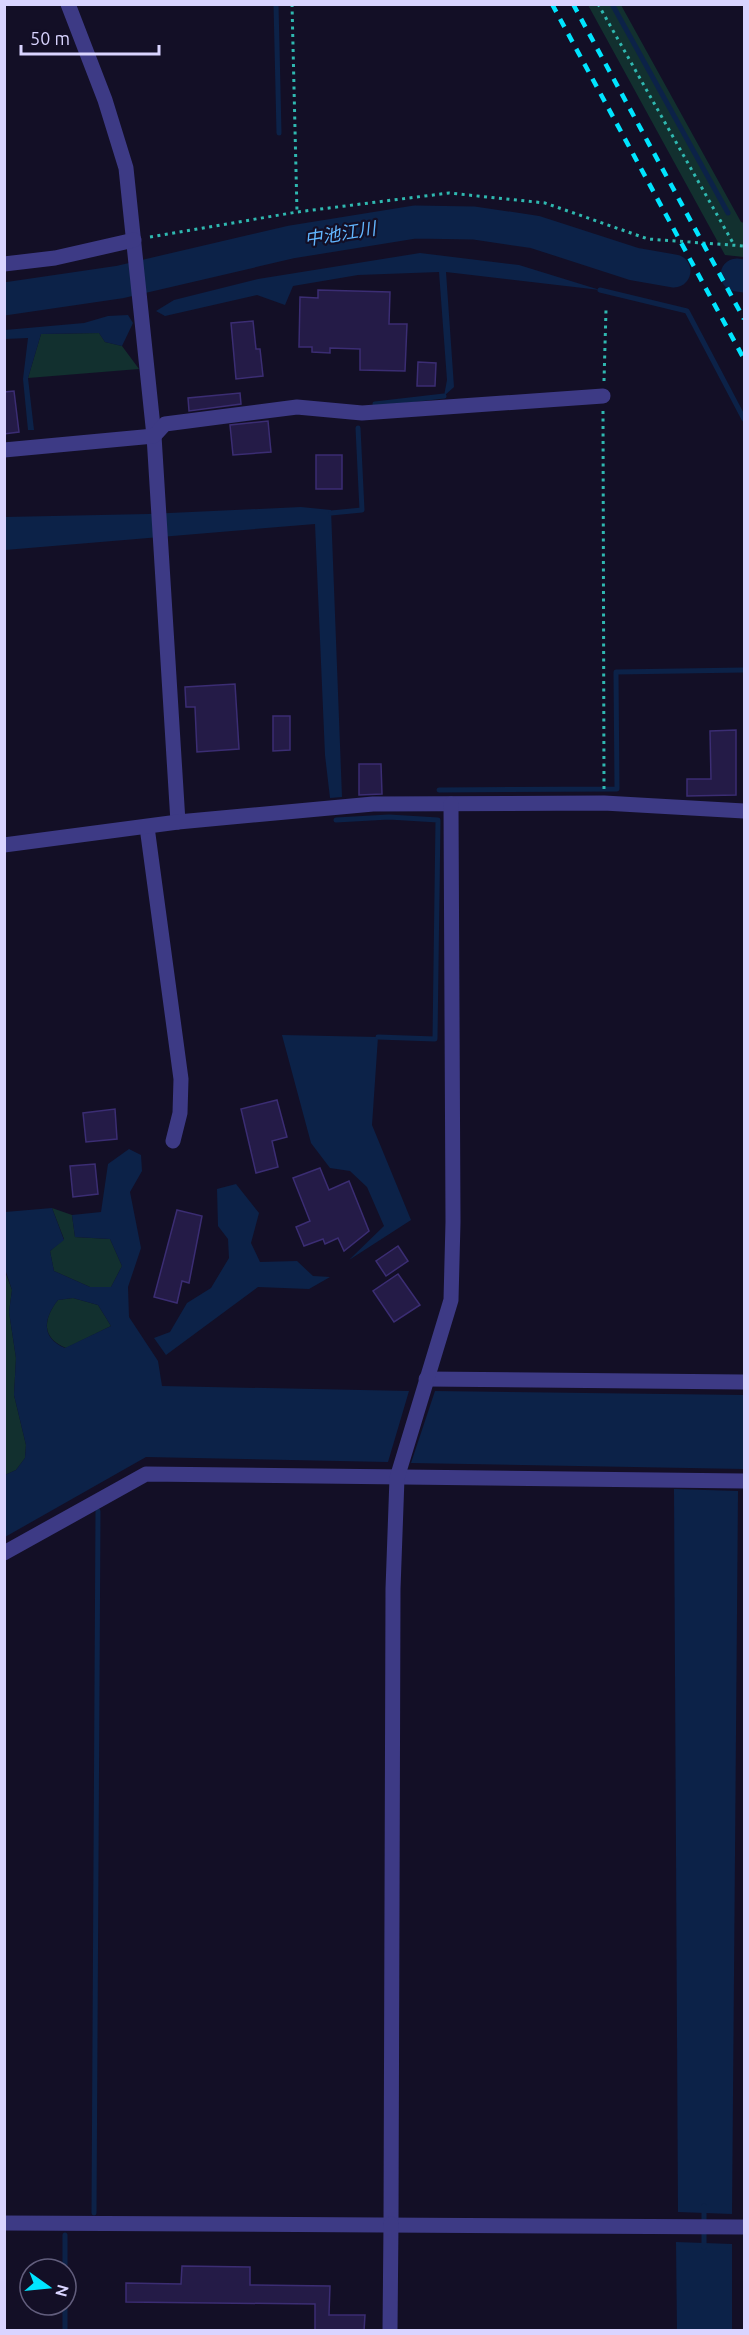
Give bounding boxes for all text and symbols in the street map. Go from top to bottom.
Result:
scale bar [21,18,159,56]
text: 50 m [30,28,70,48]
water label: 中池江川 [303,217,379,249]
north arrow [18,2257,78,2317]
text: N [52,2283,73,2299]

